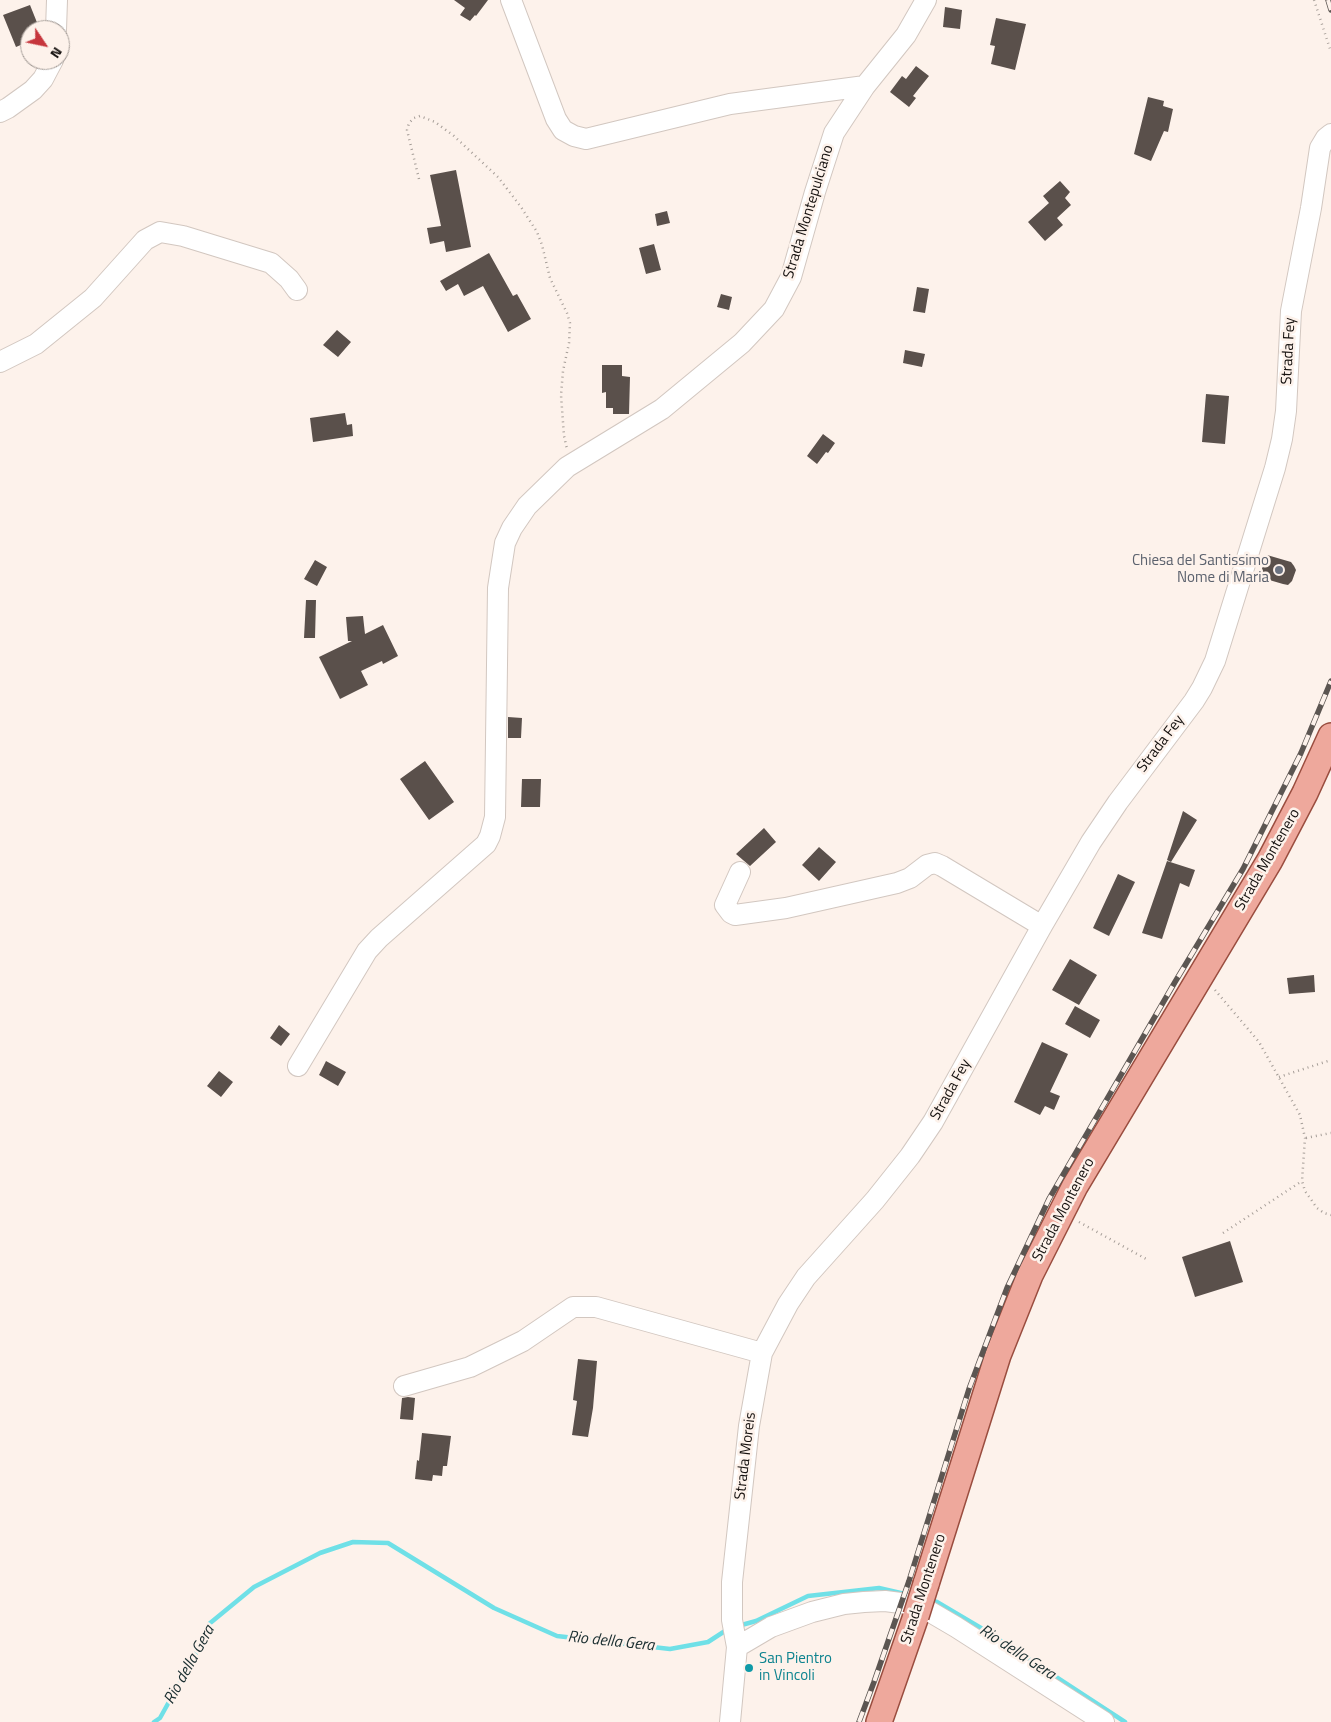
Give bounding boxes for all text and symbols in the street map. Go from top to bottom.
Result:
north arrow [20,20,70,70]
text: N [46,43,68,63]
street label: Strada Montepulciano [780,143,838,281]
street label: Strada Fey [1278,317,1300,385]
place label: Chiesa del Santissimo Nome di Maria [1132,552,1269,587]
marker: Chiesa del Santissimo Nome di Maria [1273,564,1285,576]
street label: Strada Fey [1134,712,1188,776]
street label: Strada Montenero [1232,806,1304,914]
street label: Strada Fey [927,1056,975,1124]
street label: Strada Montenero [1029,1155,1099,1265]
street label: Strada Moreis [732,1411,760,1501]
street label: Strada Montenero [898,1532,950,1646]
water label: Rio della Gera [975,1621,1059,1685]
water label: Rio della Gera [161,1622,219,1708]
water label: Rio della Gera [567,1628,655,1656]
place label: San Pientro in Vincoli [759,1650,832,1685]
marker: San Pientro in Vincoli [743,1662,755,1674]

